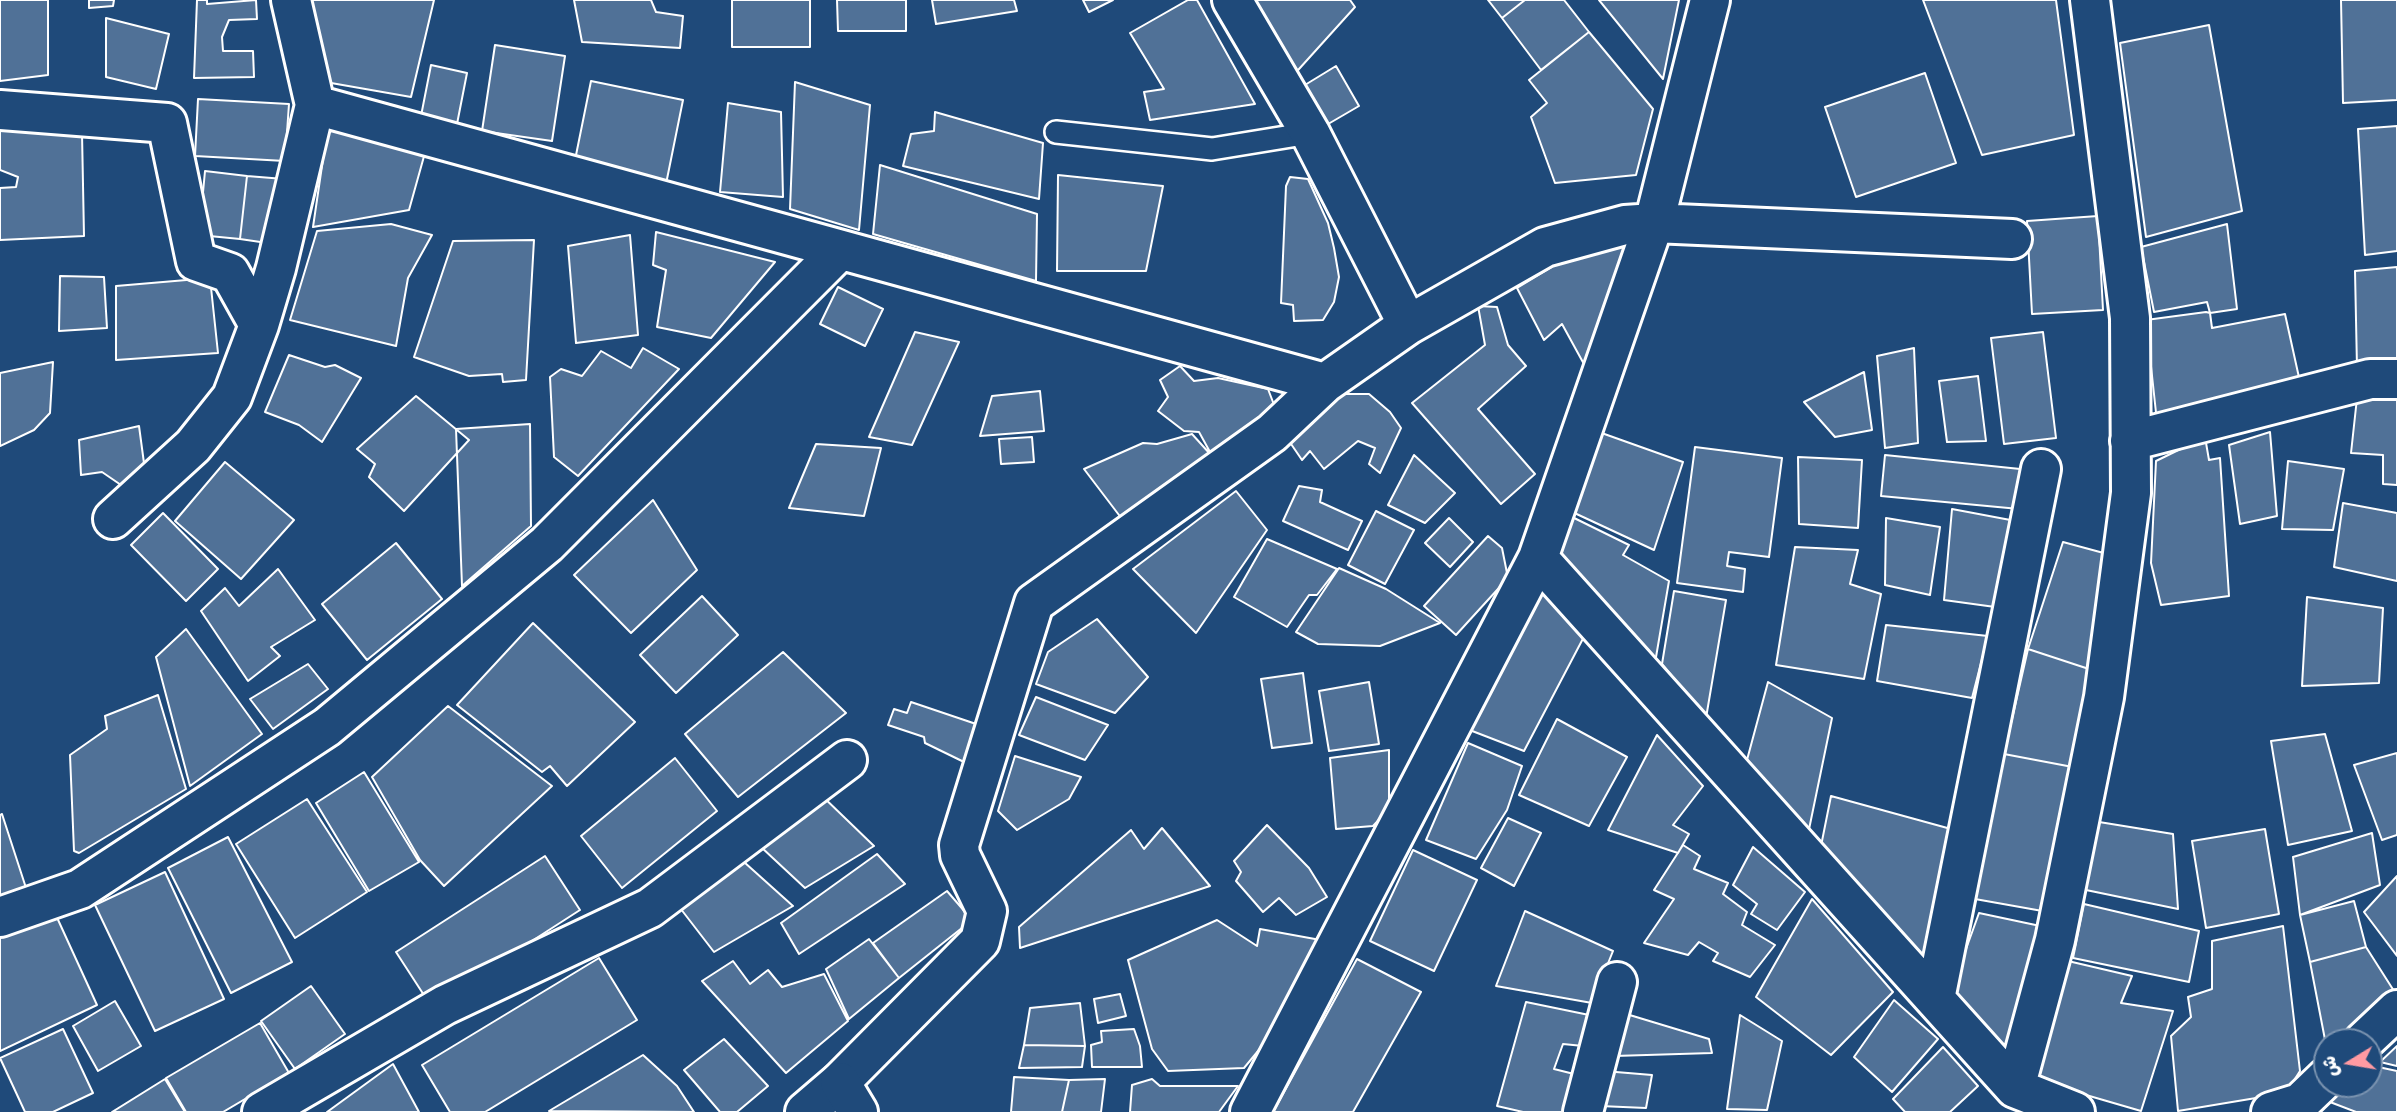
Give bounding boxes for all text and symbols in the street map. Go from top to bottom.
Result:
north arrow [2313,1028,2383,1098]
text: ش [2316,1054,2343,1079]

